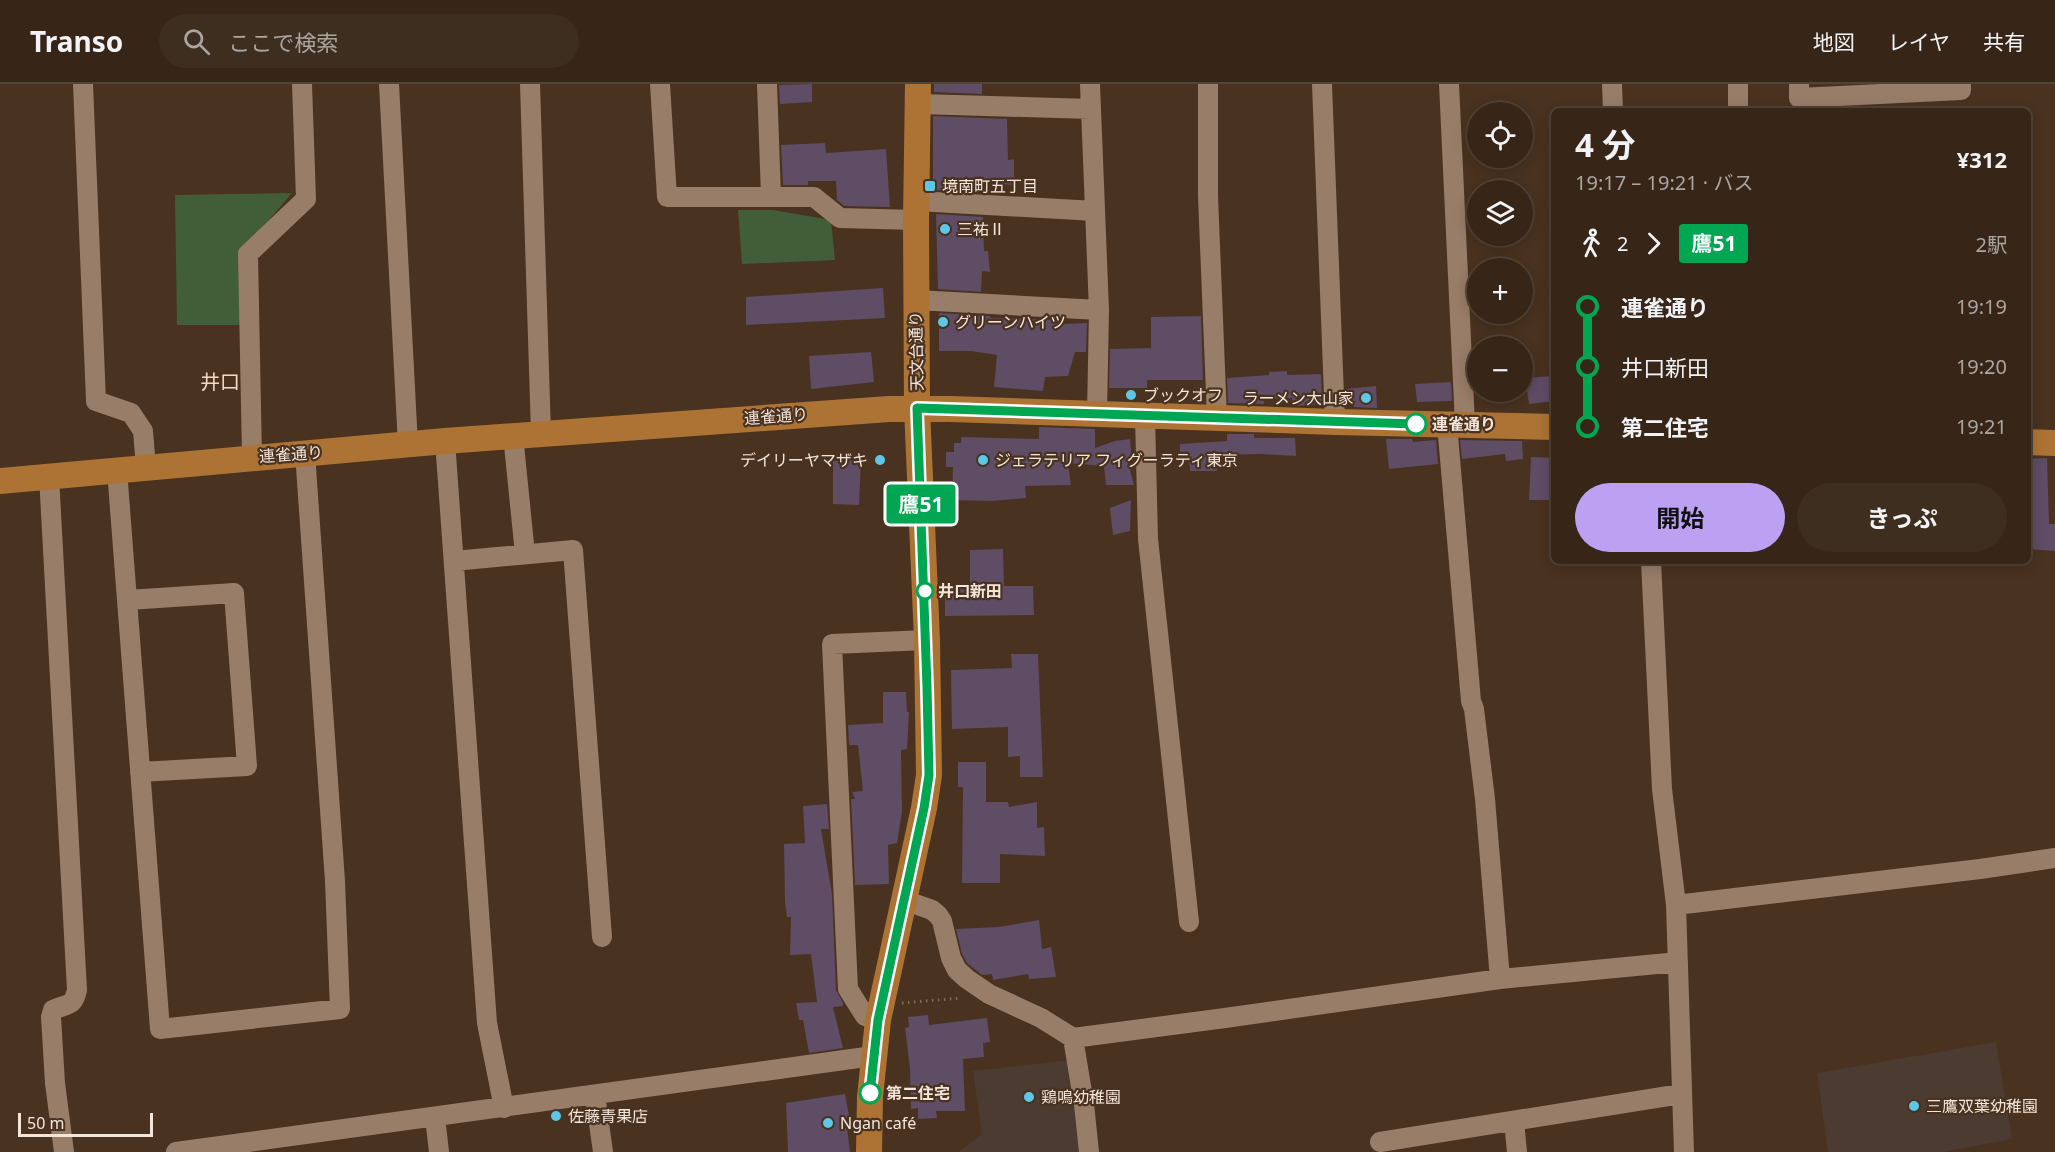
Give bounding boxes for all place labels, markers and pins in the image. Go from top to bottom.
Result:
place label: 境南町五丁目 [942,175,1038,197]
marker: 境南町五丁目 [923,179,937,193]
place label: 三祐Ⅱ [957,218,1005,240]
marker: 三祐Ⅱ [938,222,952,236]
place label: グリーンハイツ [955,311,1066,333]
marker: グリーンハイツ [936,315,950,329]
place label: ブックオフ [1143,384,1223,406]
place label: ラーメン大山家 [1243,387,1354,409]
marker: ブックオフ [1124,388,1138,402]
marker: ラーメン大山家 [1359,391,1373,405]
marker: 連雀通り [1405,413,1427,435]
place label: 連雀通り [1432,413,1496,435]
place label: デイリーヤマザキ [740,449,868,471]
place label: ジェラテリア フィグーラティ東京 [995,449,1238,471]
marker: デイリーヤマザキ [873,453,887,467]
marker: ジェラテリア フィグーラティ東京 [976,453,990,467]
place label: 井口新田 [938,580,1002,602]
marker: 井口新田 [916,582,934,600]
marker: 第二住宅 [859,1082,881,1104]
place label: 第二住宅 [886,1082,950,1104]
place label: 鶏鳴幼稚園 [1041,1086,1121,1108]
marker: 鶏鳴幼稚園 [1022,1090,1036,1104]
place label: 三鷹双葉幼稚園 [1926,1095,2038,1117]
marker: 三鷹双葉幼稚園 [1907,1099,1921,1113]
place label: 佐藤青果店 [568,1105,648,1127]
marker: 佐藤青果店 [549,1109,563,1123]
place label: Ngan café [840,1112,916,1134]
marker: Ngan café [821,1116,835,1130]

